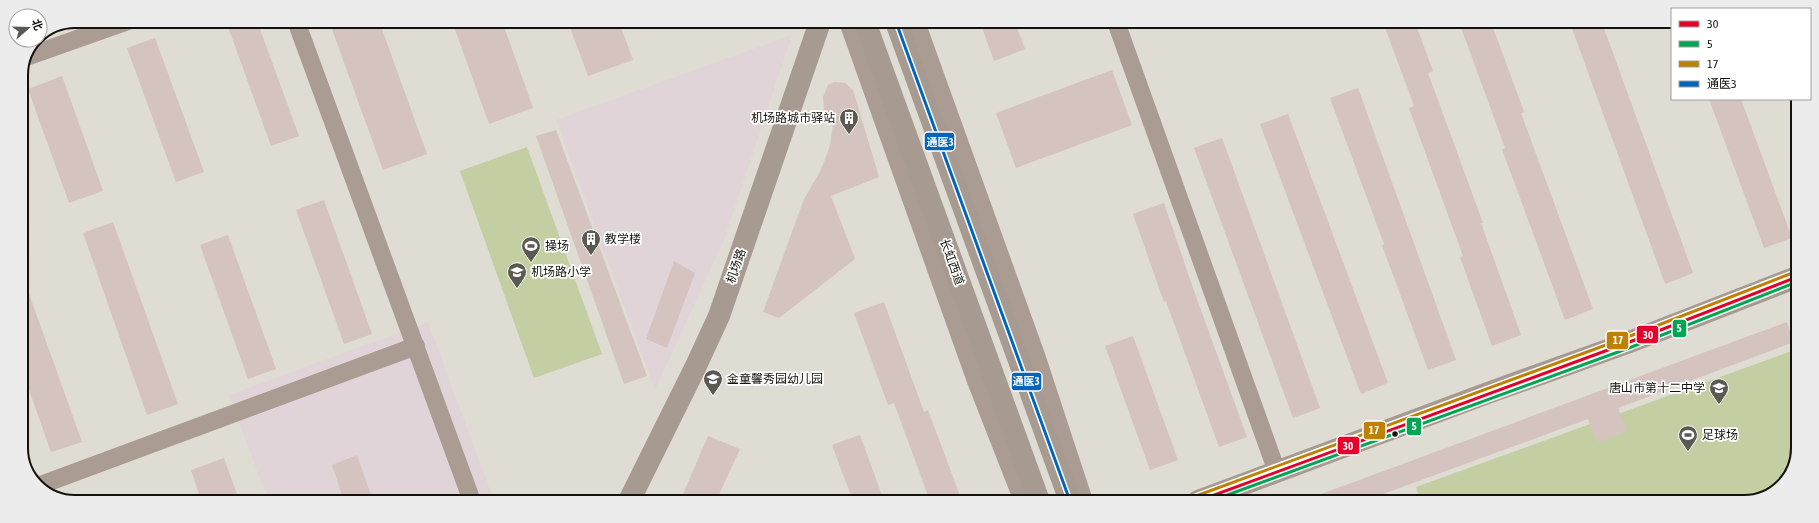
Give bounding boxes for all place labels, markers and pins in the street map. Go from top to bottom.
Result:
building icon: 机场路城市驿站 [838,107,860,135]
place label: 机场路城市驿站 [751,111,835,125]
building icon: 教学楼 [580,228,602,256]
place label: 教学楼 [605,232,641,246]
sports icon: 操场 [520,235,542,263]
place label: 操场 [545,239,569,253]
school or university icon: 机场路小学 [506,261,528,289]
place label: 机场路小学 [531,265,591,279]
school or university icon: 金童馨秀园幼儿园 [702,368,724,396]
place label: 金童馨秀园幼儿园 [727,372,823,386]
school or university icon: 唐山市第十二中学 [1708,377,1730,405]
place label: 唐山市第十二中学 [1609,381,1705,395]
sports icon: 足球场 [1677,424,1699,452]
place label: 足球场 [1702,428,1738,442]
unlabelled marker [1390,429,1400,439]

